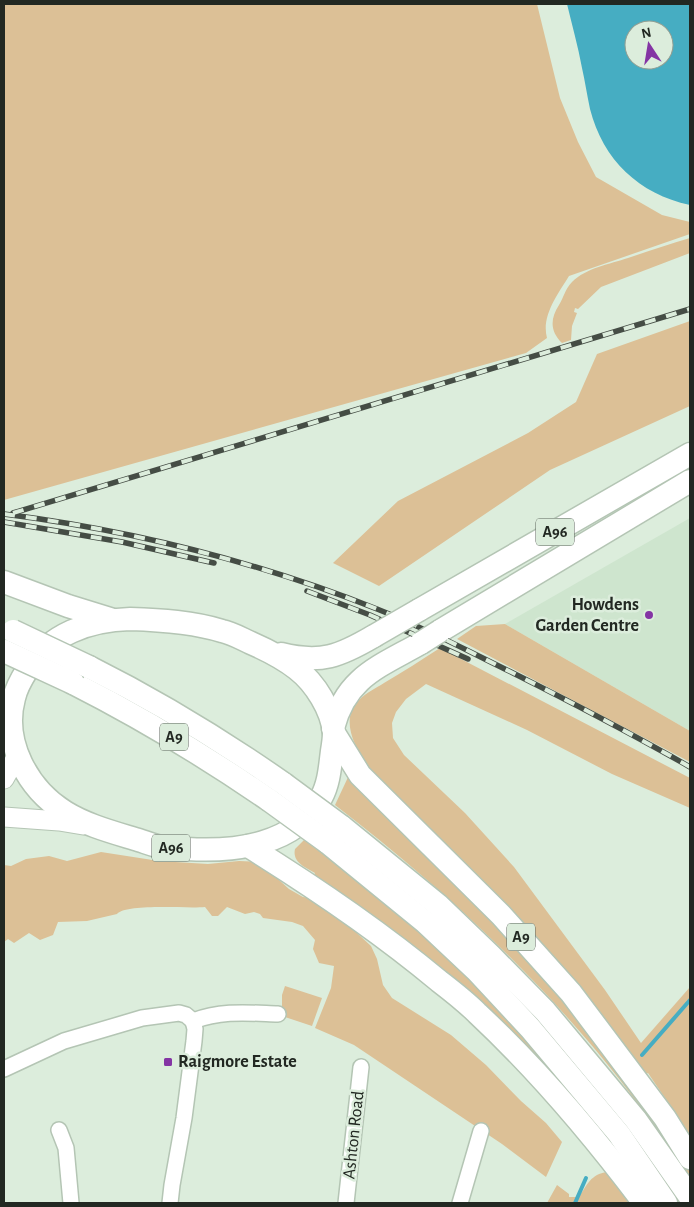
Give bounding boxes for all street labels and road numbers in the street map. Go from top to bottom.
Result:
road number: A96 [536,518,574,546]
road number: A9 [160,724,188,750]
road number: A96 [152,834,190,861]
road number: A9 [507,924,535,950]
street label: Ashton Road [340,1090,368,1180]

